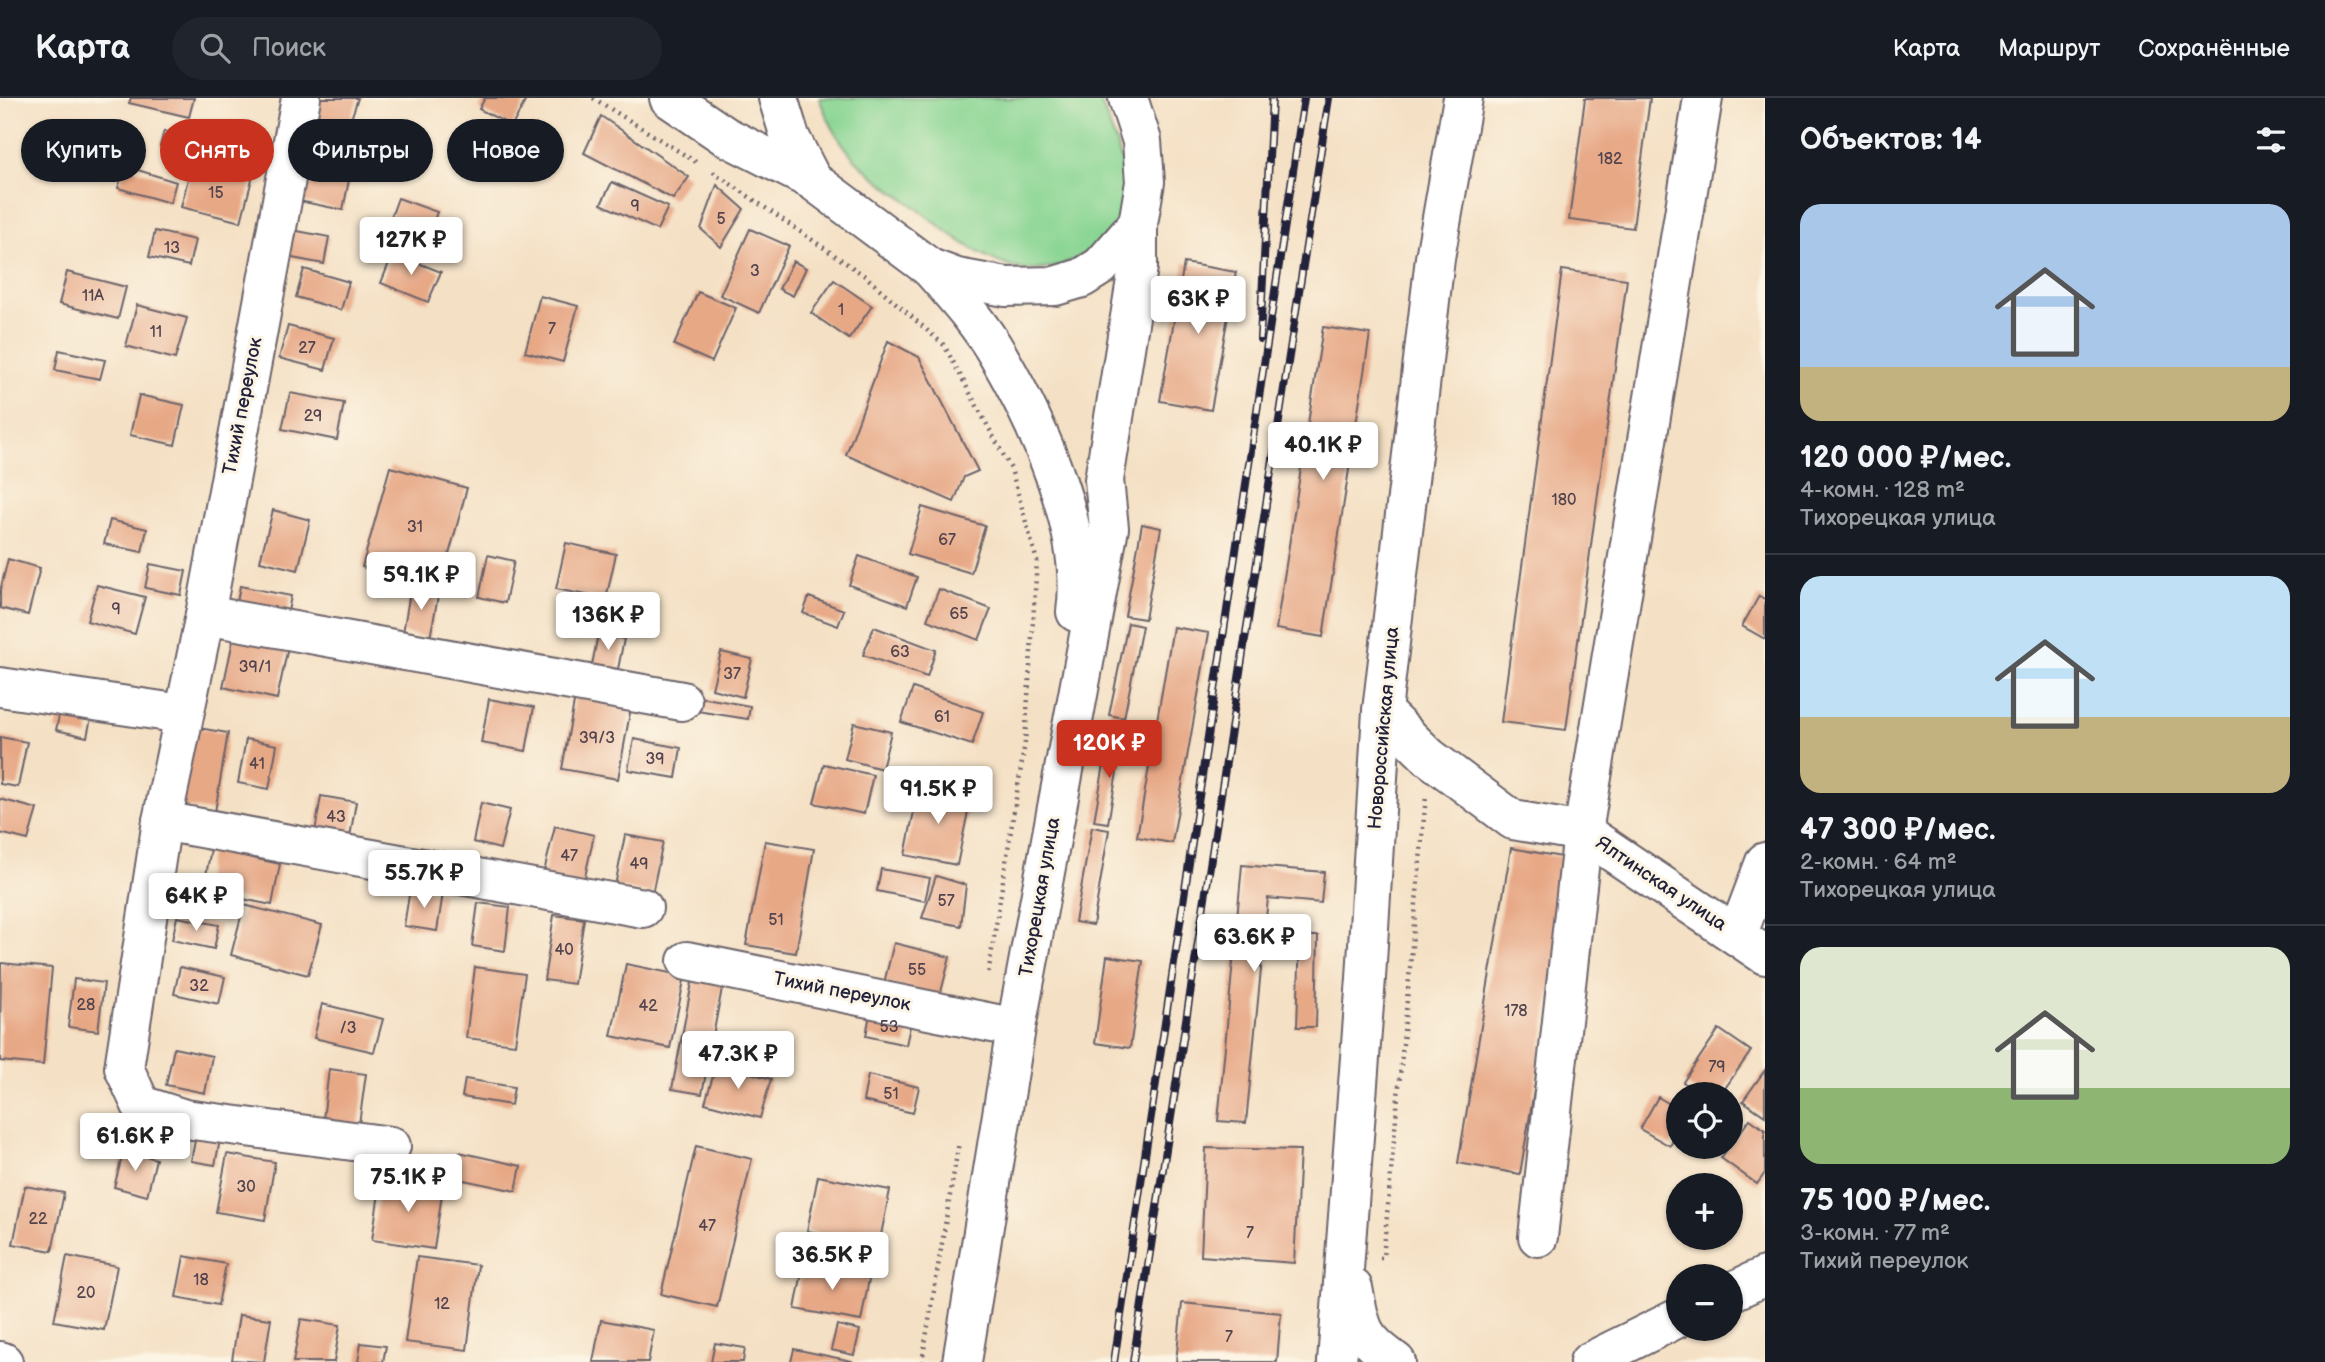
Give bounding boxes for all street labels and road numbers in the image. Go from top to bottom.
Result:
street label: Тихий переулок [218,335,268,477]
street label: Новороссийская улица [1364,626,1404,830]
street label: Тихорецкая улица [1015,815,1065,979]
street label: Ялтинская улица [1591,832,1731,936]
street label: Тихий переулок [771,967,913,1017]

